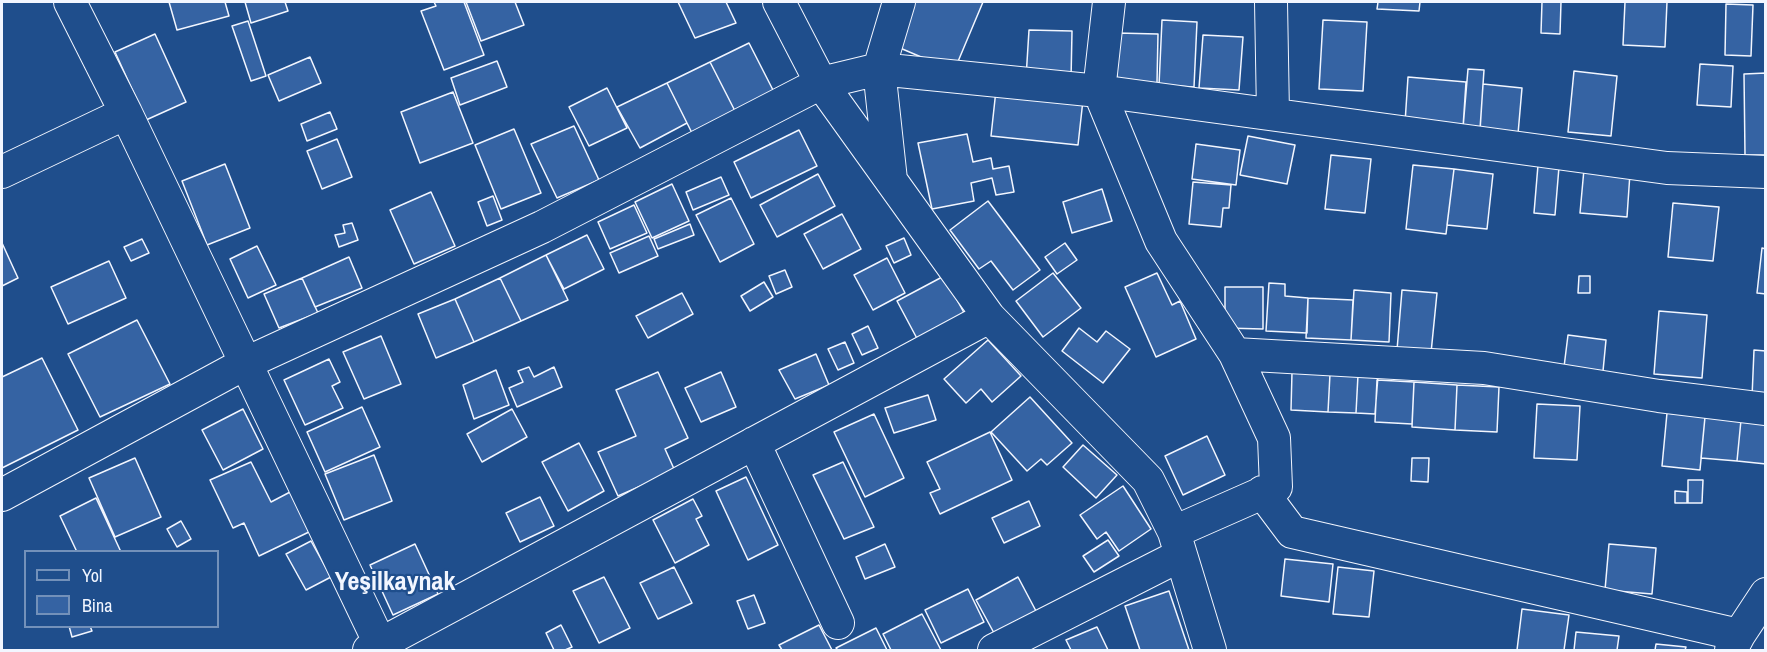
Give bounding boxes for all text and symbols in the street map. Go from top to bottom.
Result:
legend [24,550,219,628]
text: Yol [82,563,102,588]
district label: Yeşilkaynak [335,567,455,599]
text: Bina [82,593,112,618]

